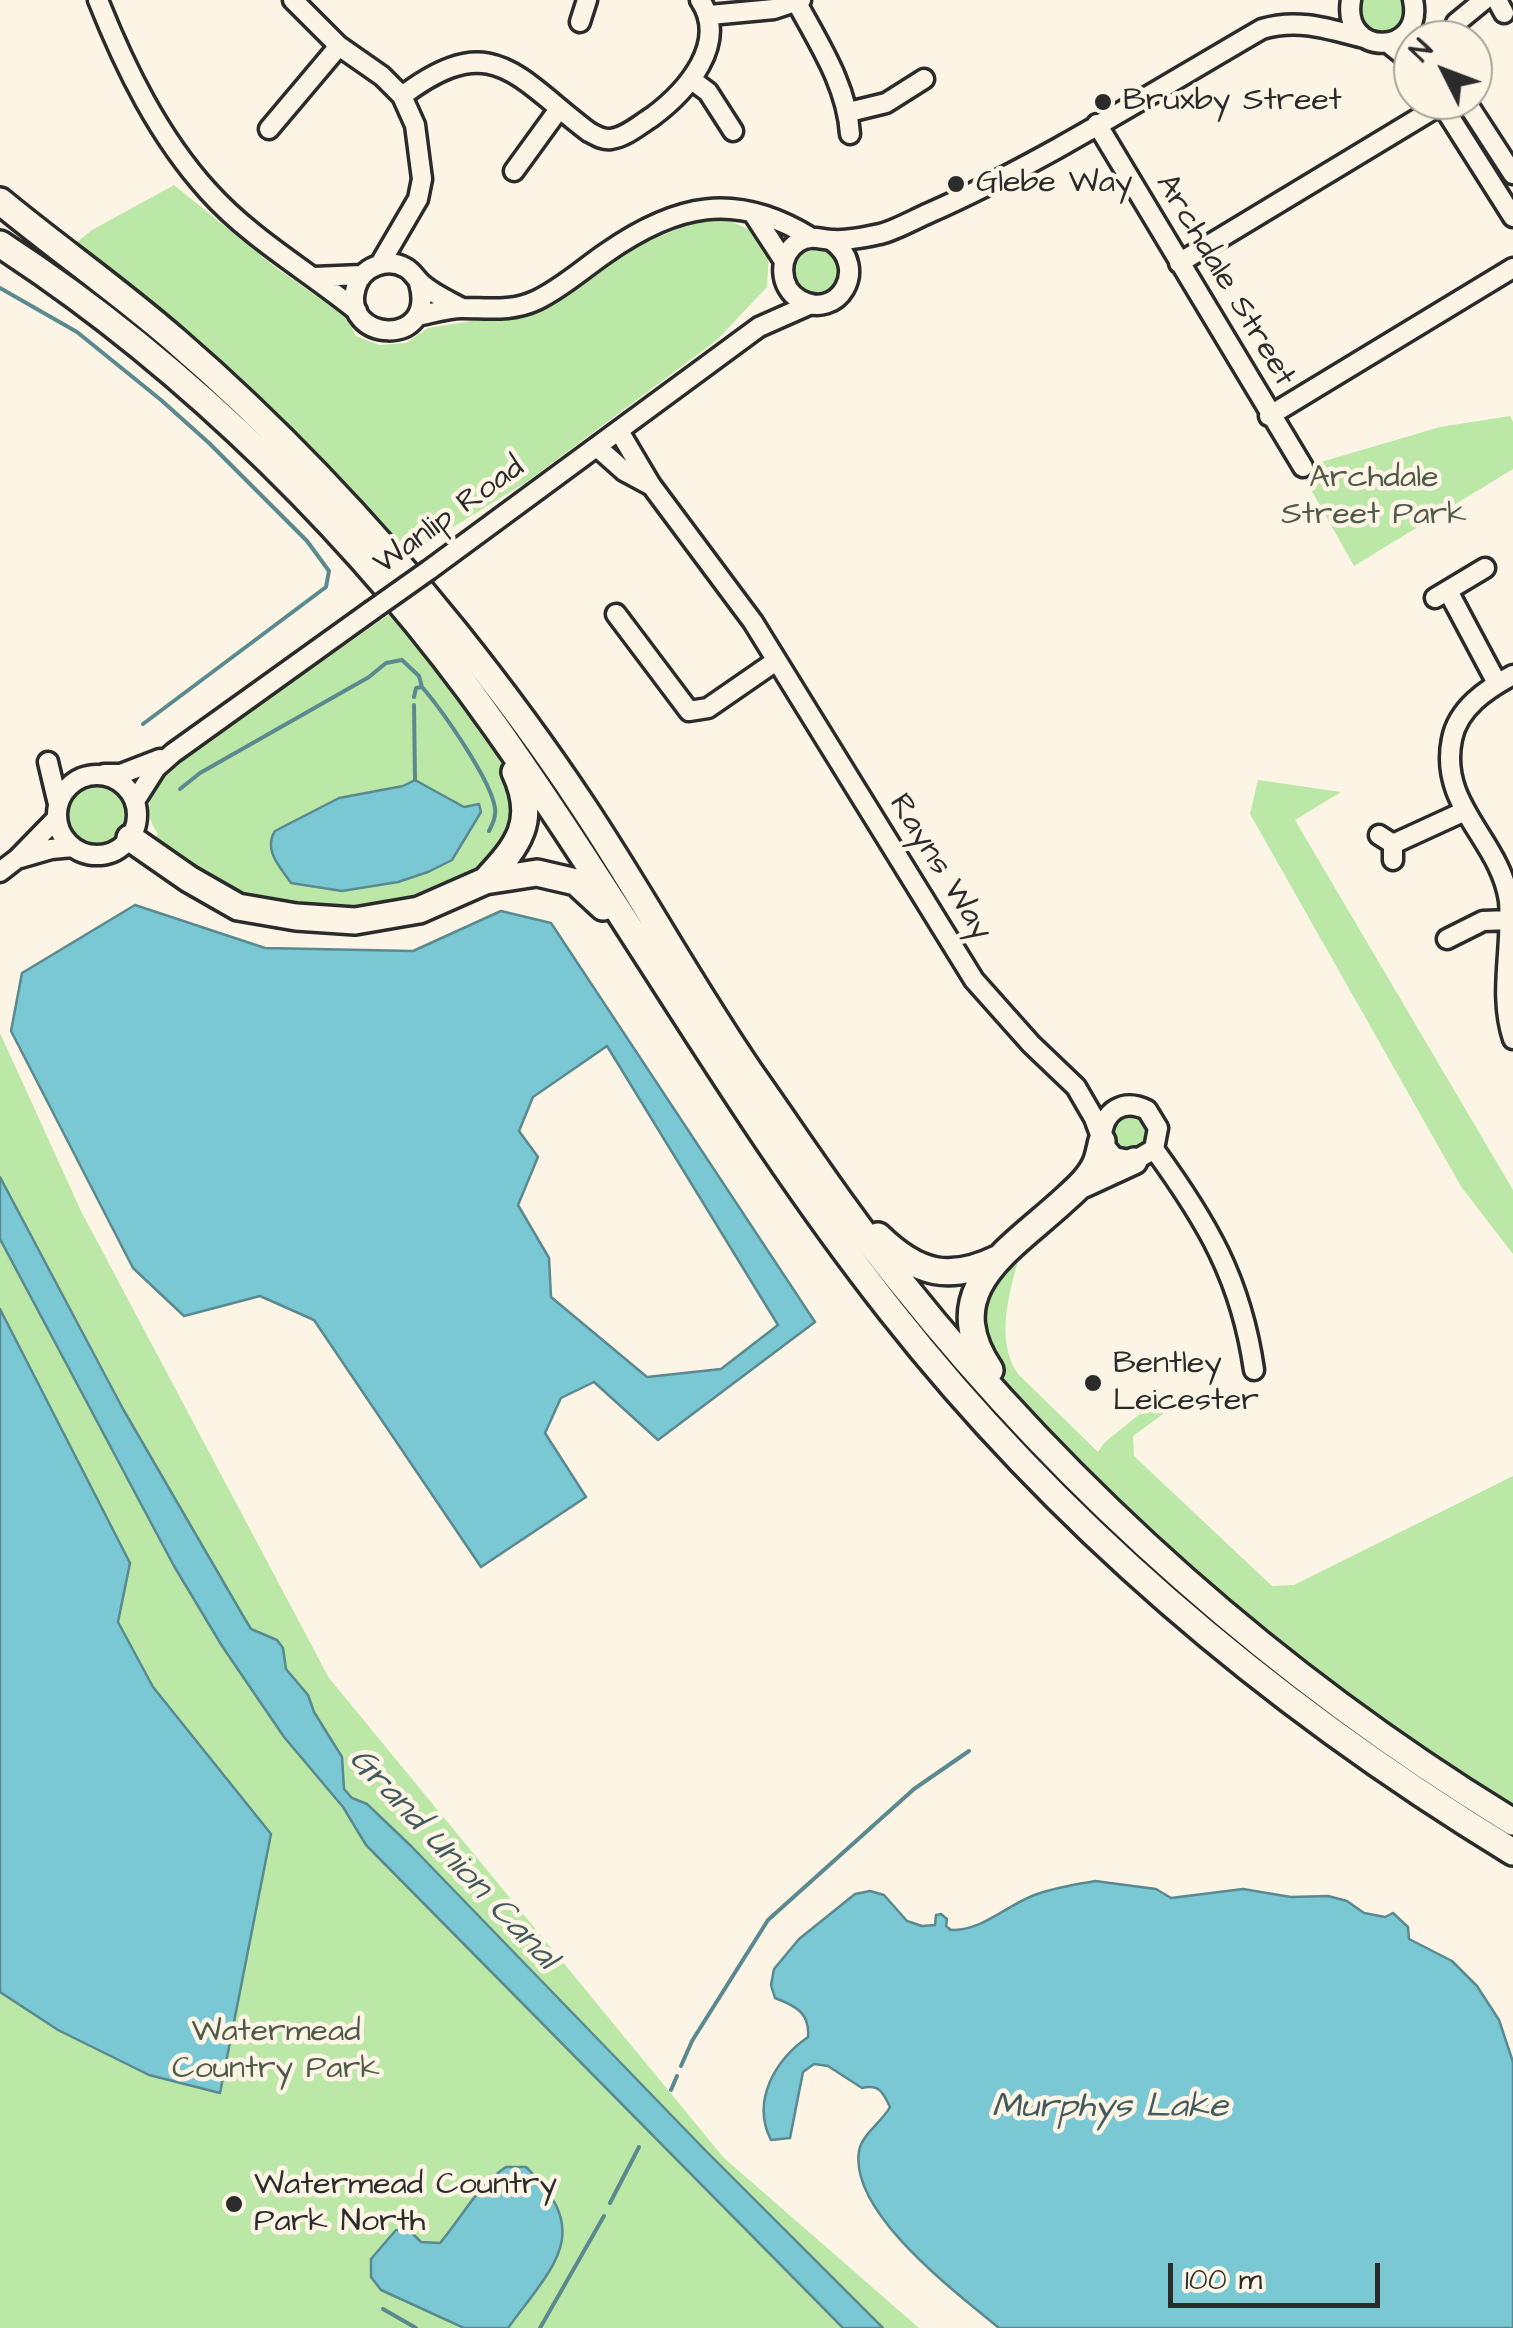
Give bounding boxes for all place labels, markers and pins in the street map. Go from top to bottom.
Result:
place label: Bruxby Street [1123,83,1342,121]
marker: Bruxby Street [1092,91,1114,113]
place label: Glebe Way [976,165,1133,203]
marker: Glebe Way [945,173,967,195]
place label: Bentley Leicester [1113,1346,1259,1421]
marker: Bentley Leicester [1082,1372,1104,1394]
place label: Watermead Country Park North [254,2167,557,2242]
marker: Watermead Country Park North [223,2193,245,2215]

